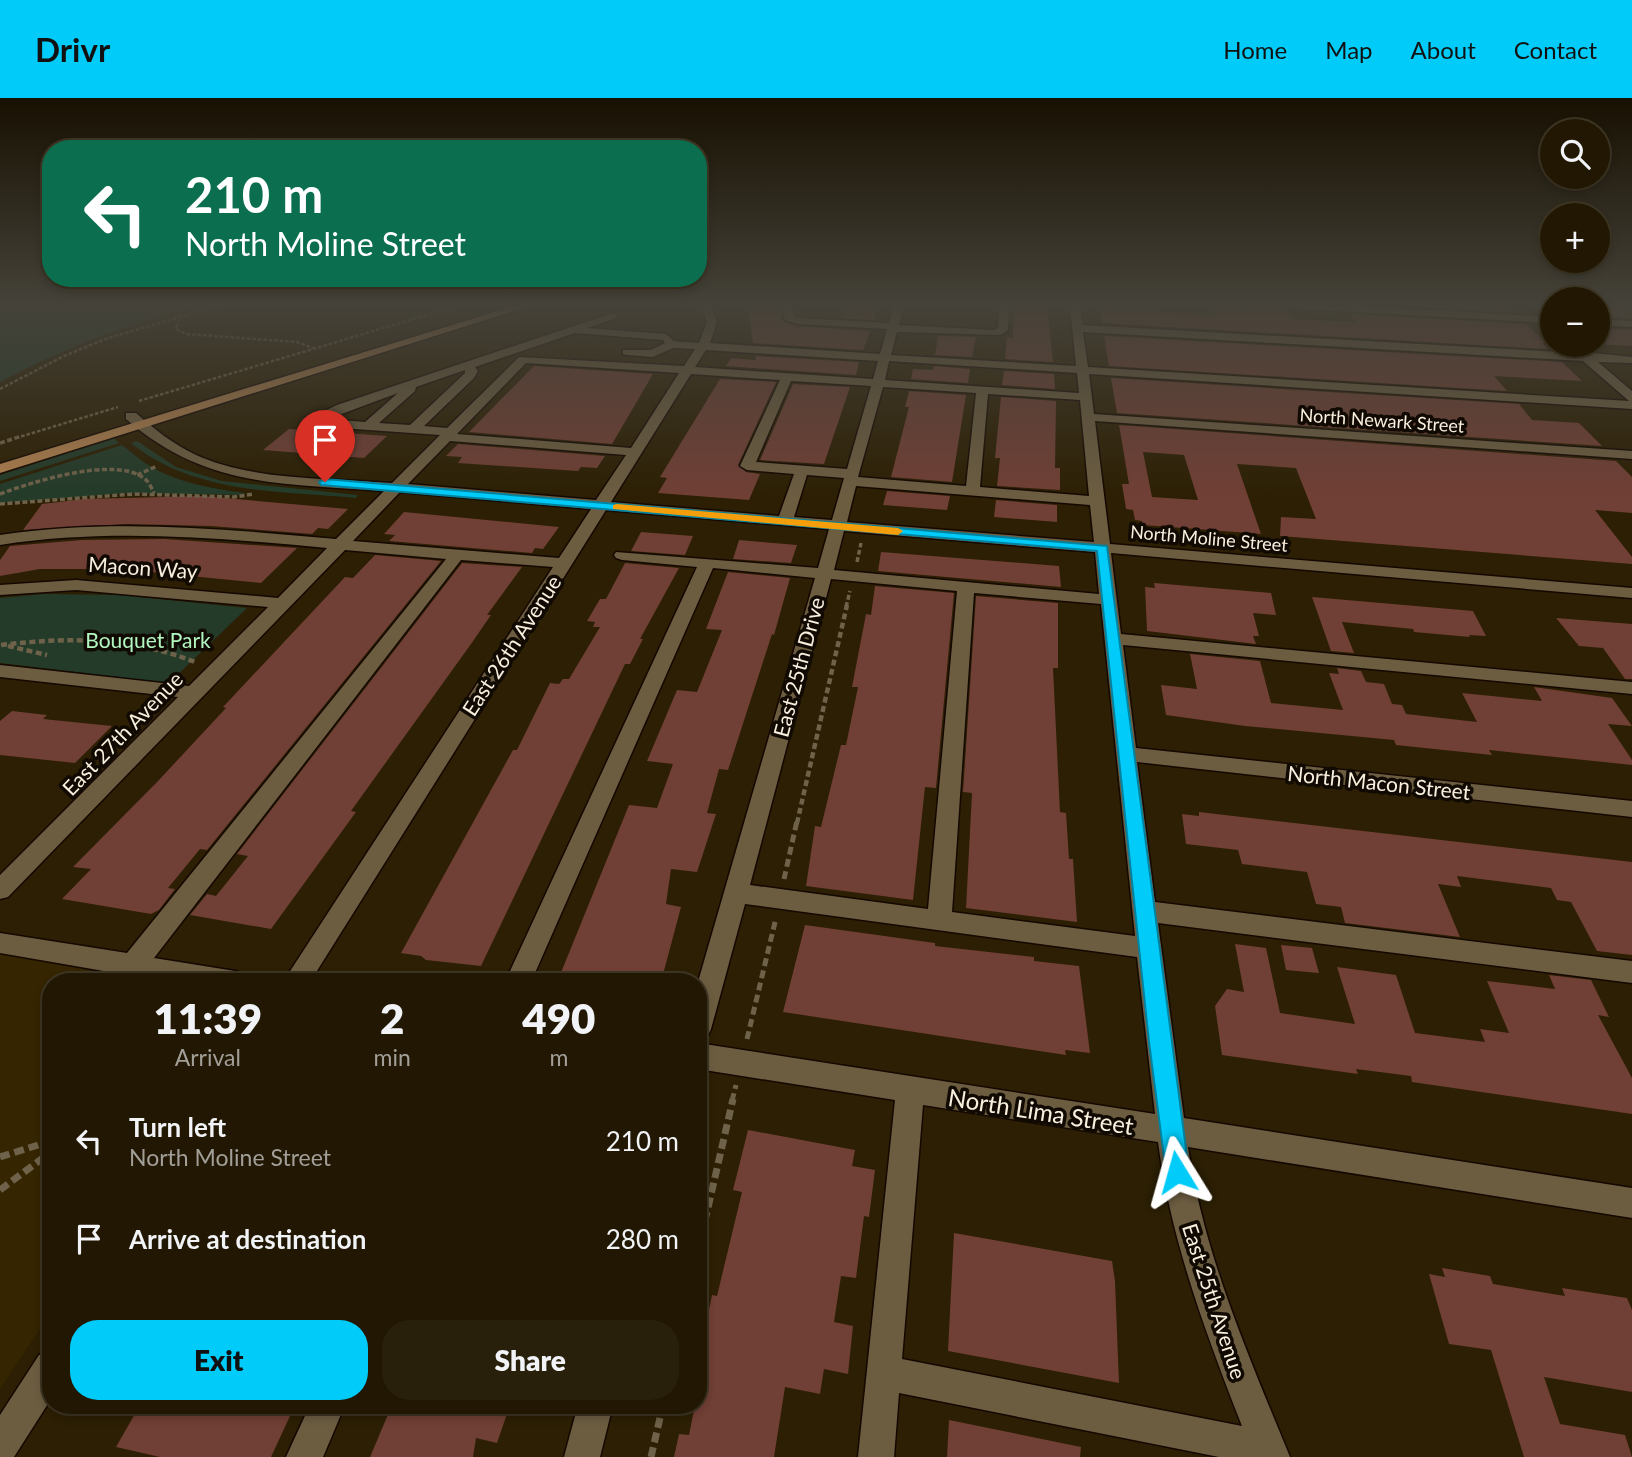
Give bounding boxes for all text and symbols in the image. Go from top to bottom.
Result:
text: Drivr [35,29,110,69]
text: Home [1223,35,1287,64]
text: Map [1325,35,1373,64]
text: About [1411,35,1476,64]
text: Contact [1514,35,1597,64]
map controls [1540,119,1610,357]
button: search [1540,119,1610,189]
text: 210 m [185,165,323,223]
icon: left [70,168,161,259]
button: + [1540,203,1610,273]
text: North Moline Street [185,224,466,263]
button: − [1540,287,1610,357]
street label: North Newark Street [1299,403,1466,437]
pin [295,410,355,482]
icon: arrive [306,421,344,459]
street label: North Moline Street [1129,520,1289,556]
street label: Macon Way [87,551,199,583]
street label: East 26th Avenue [456,570,566,720]
street label: East 25th Drive [767,594,829,740]
park label: Bouquet Park [85,627,211,652]
street label: East 27th Avenue [57,666,187,800]
street label: North Macon Street [1286,760,1472,804]
text: 11:39 [154,993,262,1043]
text: 2 [380,993,404,1043]
text: 490 [522,993,595,1043]
text: Arrival [175,1043,241,1071]
text: min [374,1043,411,1071]
text: m [549,1043,568,1071]
street label: North Lima Street [946,1082,1136,1140]
text: Turn left [129,1111,226,1143]
icon: left [70,1122,108,1160]
text: 210 m [606,1125,679,1157]
position arrow [1140,1135,1214,1209]
text: North Moline Street [129,1143,331,1171]
icon: arrive [70,1220,108,1258]
street label: East 25th Avenue [1178,1220,1252,1382]
text: Arrive at destination [129,1223,366,1255]
text: 280 m [606,1223,679,1255]
button: Exit [70,1320,368,1400]
button: Share [382,1320,679,1400]

